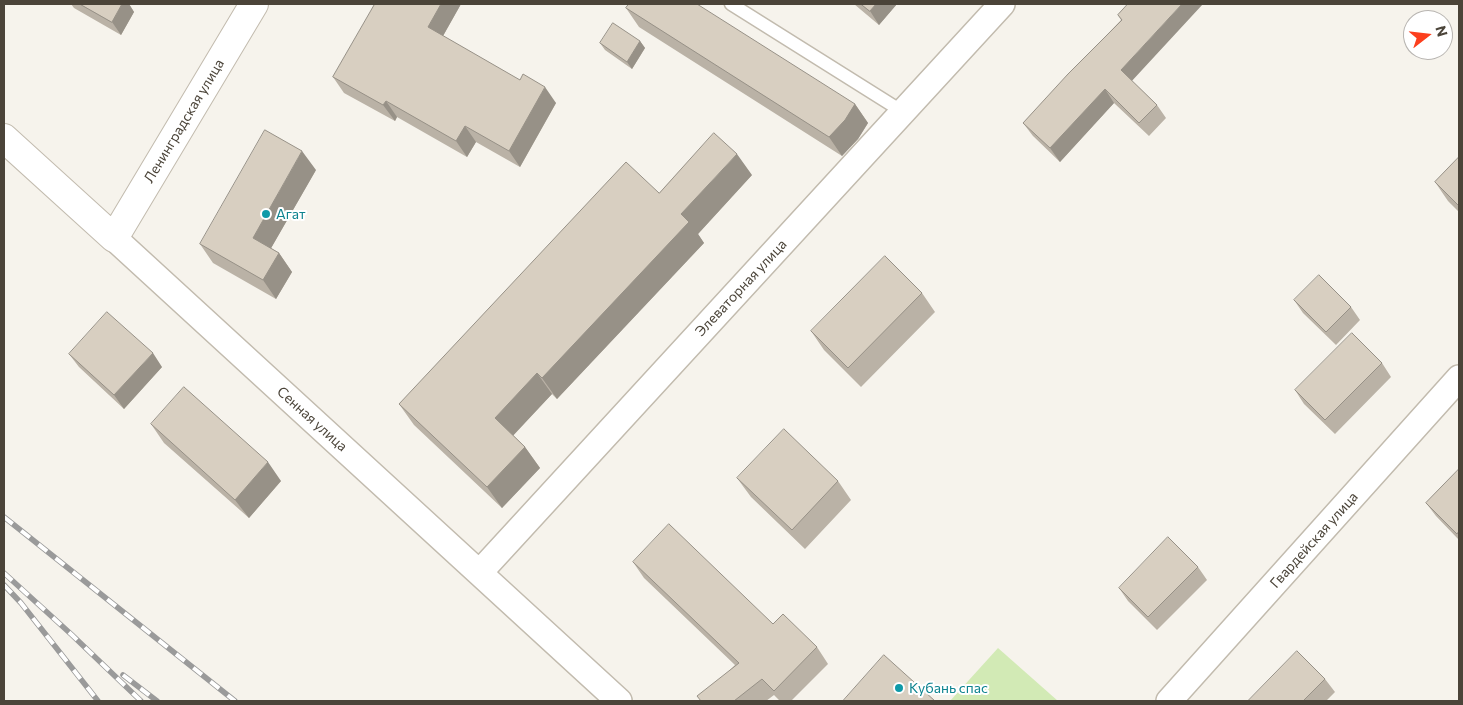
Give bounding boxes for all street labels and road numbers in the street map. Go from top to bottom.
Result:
street label: Ленинградская улица [140,56,228,186]
street label: Элеваторная улица [692,236,790,340]
street label: Сенная улица [273,383,351,455]
street label: Гвардейская улица [1267,489,1361,591]

